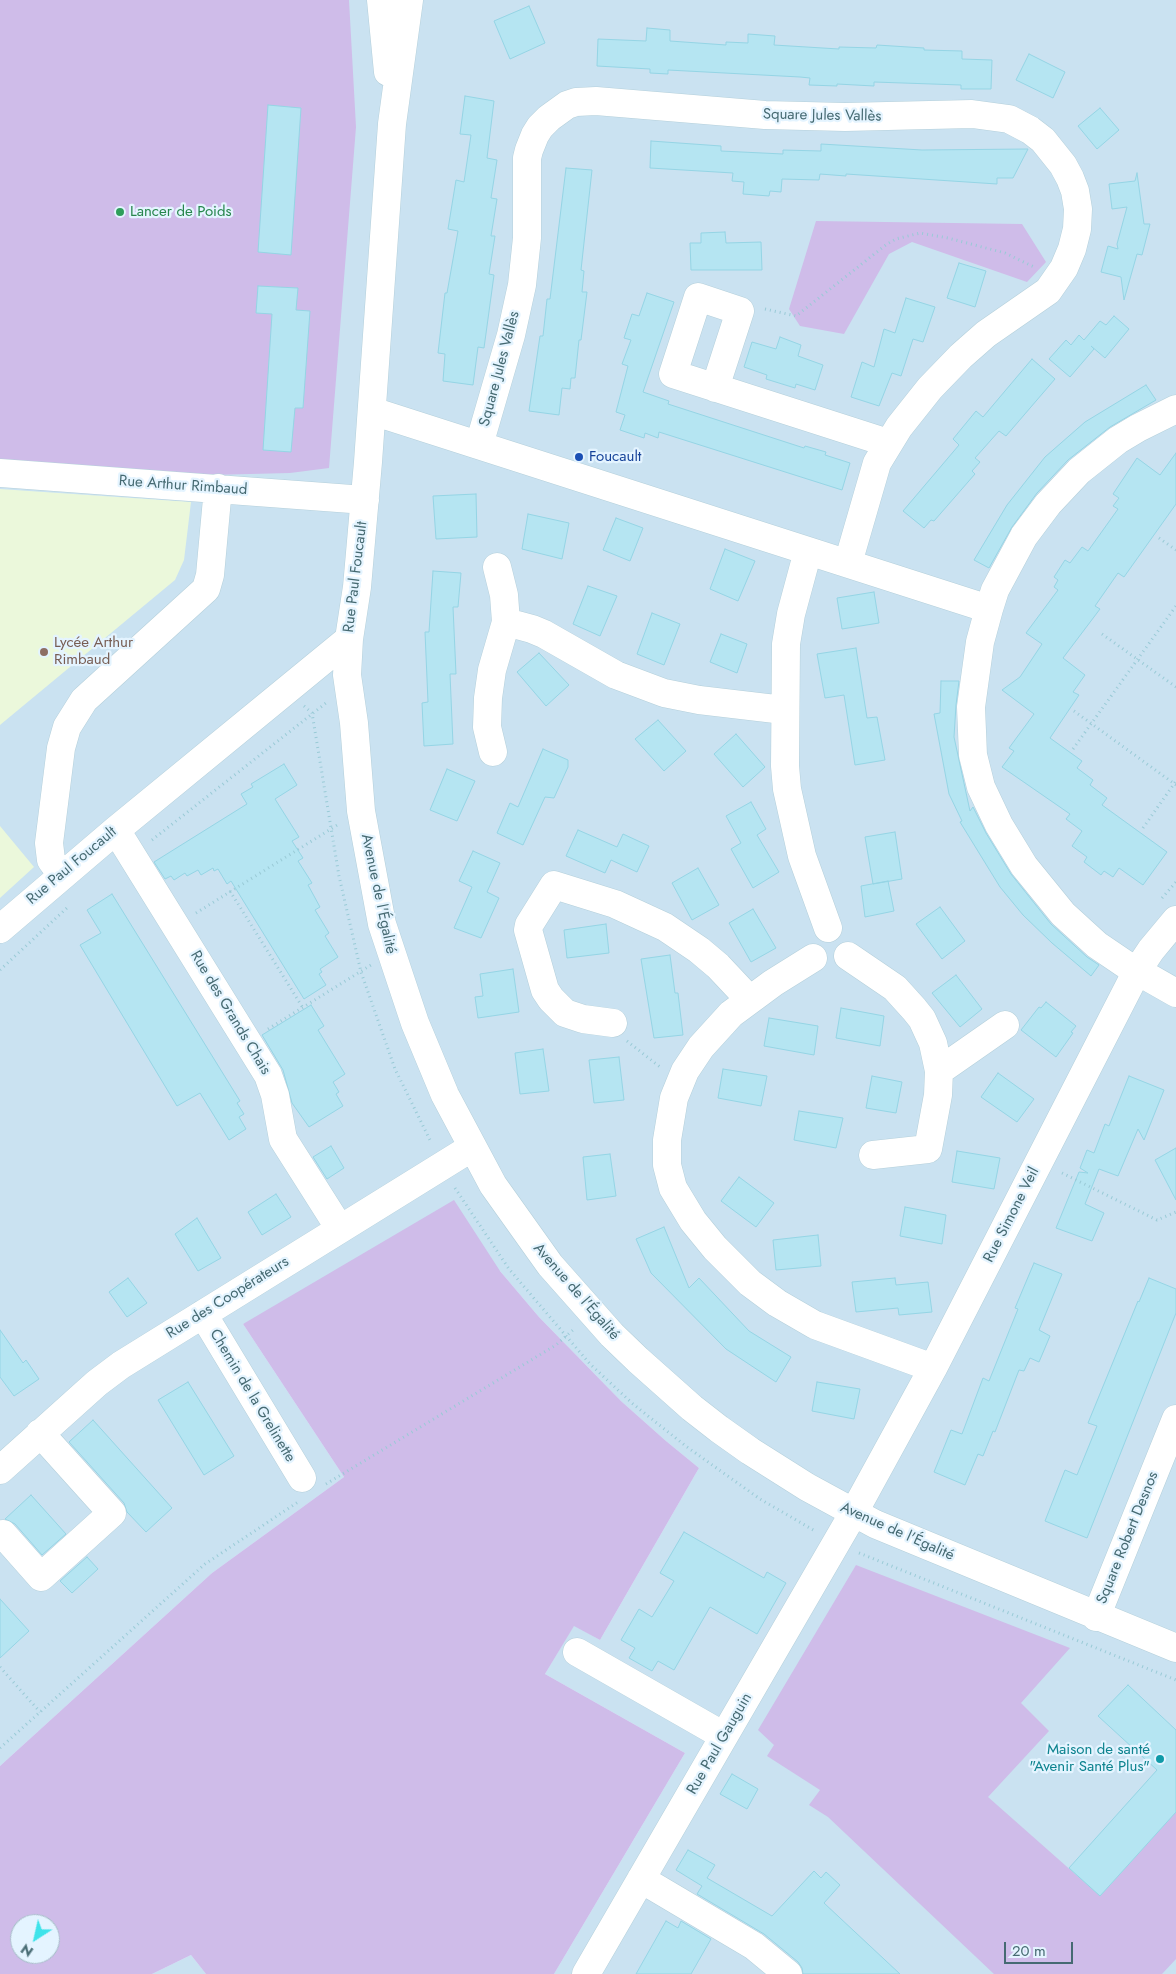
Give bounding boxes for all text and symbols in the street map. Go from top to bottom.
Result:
street label: Square Jules Vallès [763,106,881,126]
place label: Lancer de Poids [130,203,232,221]
marker: Lancer de Poids [114,206,126,218]
street label: Square Jules Vallès [476,309,524,429]
place label: Foucault [589,448,641,466]
marker: Foucault [573,451,585,463]
street label: Rue Arthur Rimbaud [118,473,248,499]
street label: Rue Paul Foucault [340,520,372,634]
place label: Lycée Arthur Rimbaud [54,634,133,669]
marker: Lycée Arthur Rimbaud [38,646,50,658]
street label: Rue Paul Foucault [23,823,121,909]
street label: Avenue de l'Égalité [356,832,400,956]
street label: Rue des Grands Chais [186,948,274,1078]
street label: Rue Simone Veil [980,1164,1044,1266]
street label: Avenue de l'Égalité [529,1240,623,1344]
street label: Rue des Coopérateurs [163,1253,293,1343]
street label: Chemin de la Grelinette [205,1326,299,1466]
street label: Square Robert Desnos [1093,1469,1163,1607]
street label: Avenue de l'Égalité [837,1499,957,1565]
street label: Rue Paul Gauguin [684,1690,756,1798]
place label: Maison de santé "Avenir Santé Plus" [1029,1741,1150,1776]
marker: Maison de santé "Avenir Santé Plus" [1154,1753,1166,1765]
north arrow [10,1914,60,1964]
scale bar [1006,1932,1075,1964]
text: N [17,1939,37,1962]
text: 20 m [1012,1940,1046,1962]

